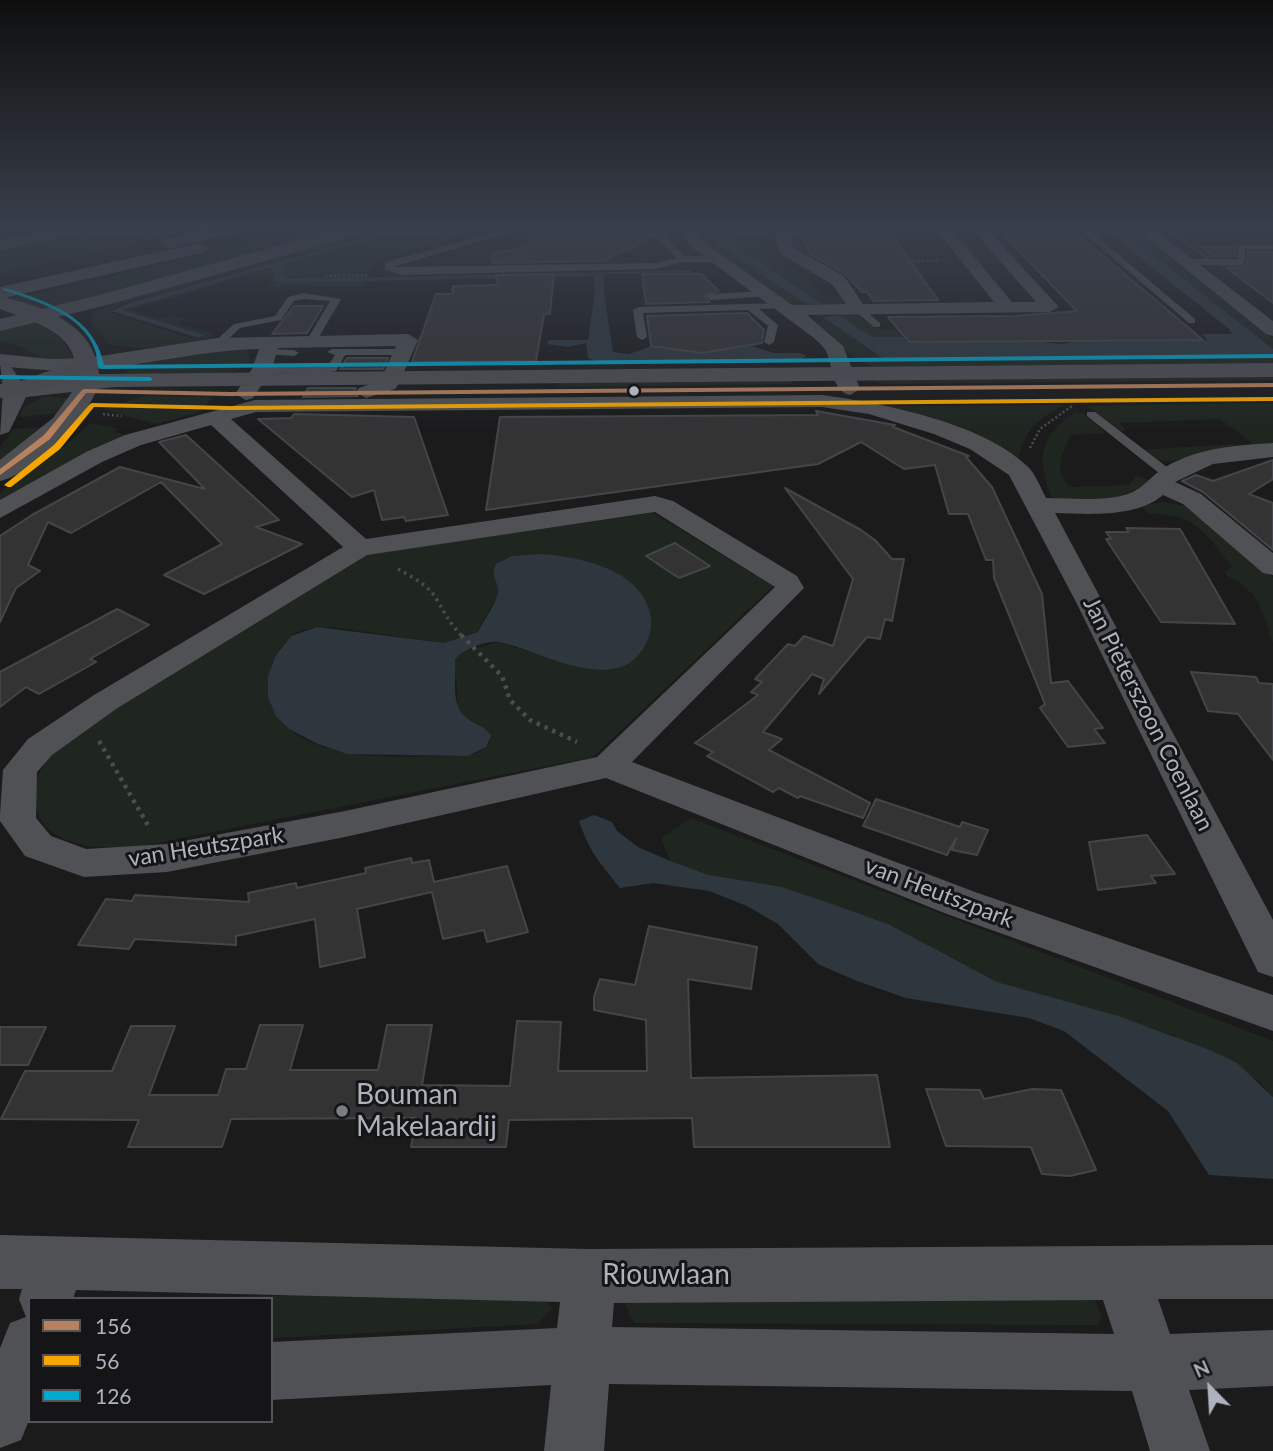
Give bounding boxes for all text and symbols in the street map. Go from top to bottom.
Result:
unlabelled marker [627,384,641,398]
street label: Jan Pieterszoon Coenlaan [1077,593,1219,835]
street label: van Heutszpark [126,821,286,873]
street label: van Heutszpark [861,852,1017,934]
place label: Bouman Makelaardij [356,1078,497,1144]
marker: Bouman Makelaardij [334,1103,350,1119]
street label: Riouwlaan [602,1258,730,1292]
legend [28,1297,273,1423]
text: 156 [95,1313,132,1338]
text: 56 [95,1348,119,1373]
north arrow [1175,1353,1245,1423]
text: N [1190,1355,1213,1382]
text: 126 [95,1383,132,1408]

